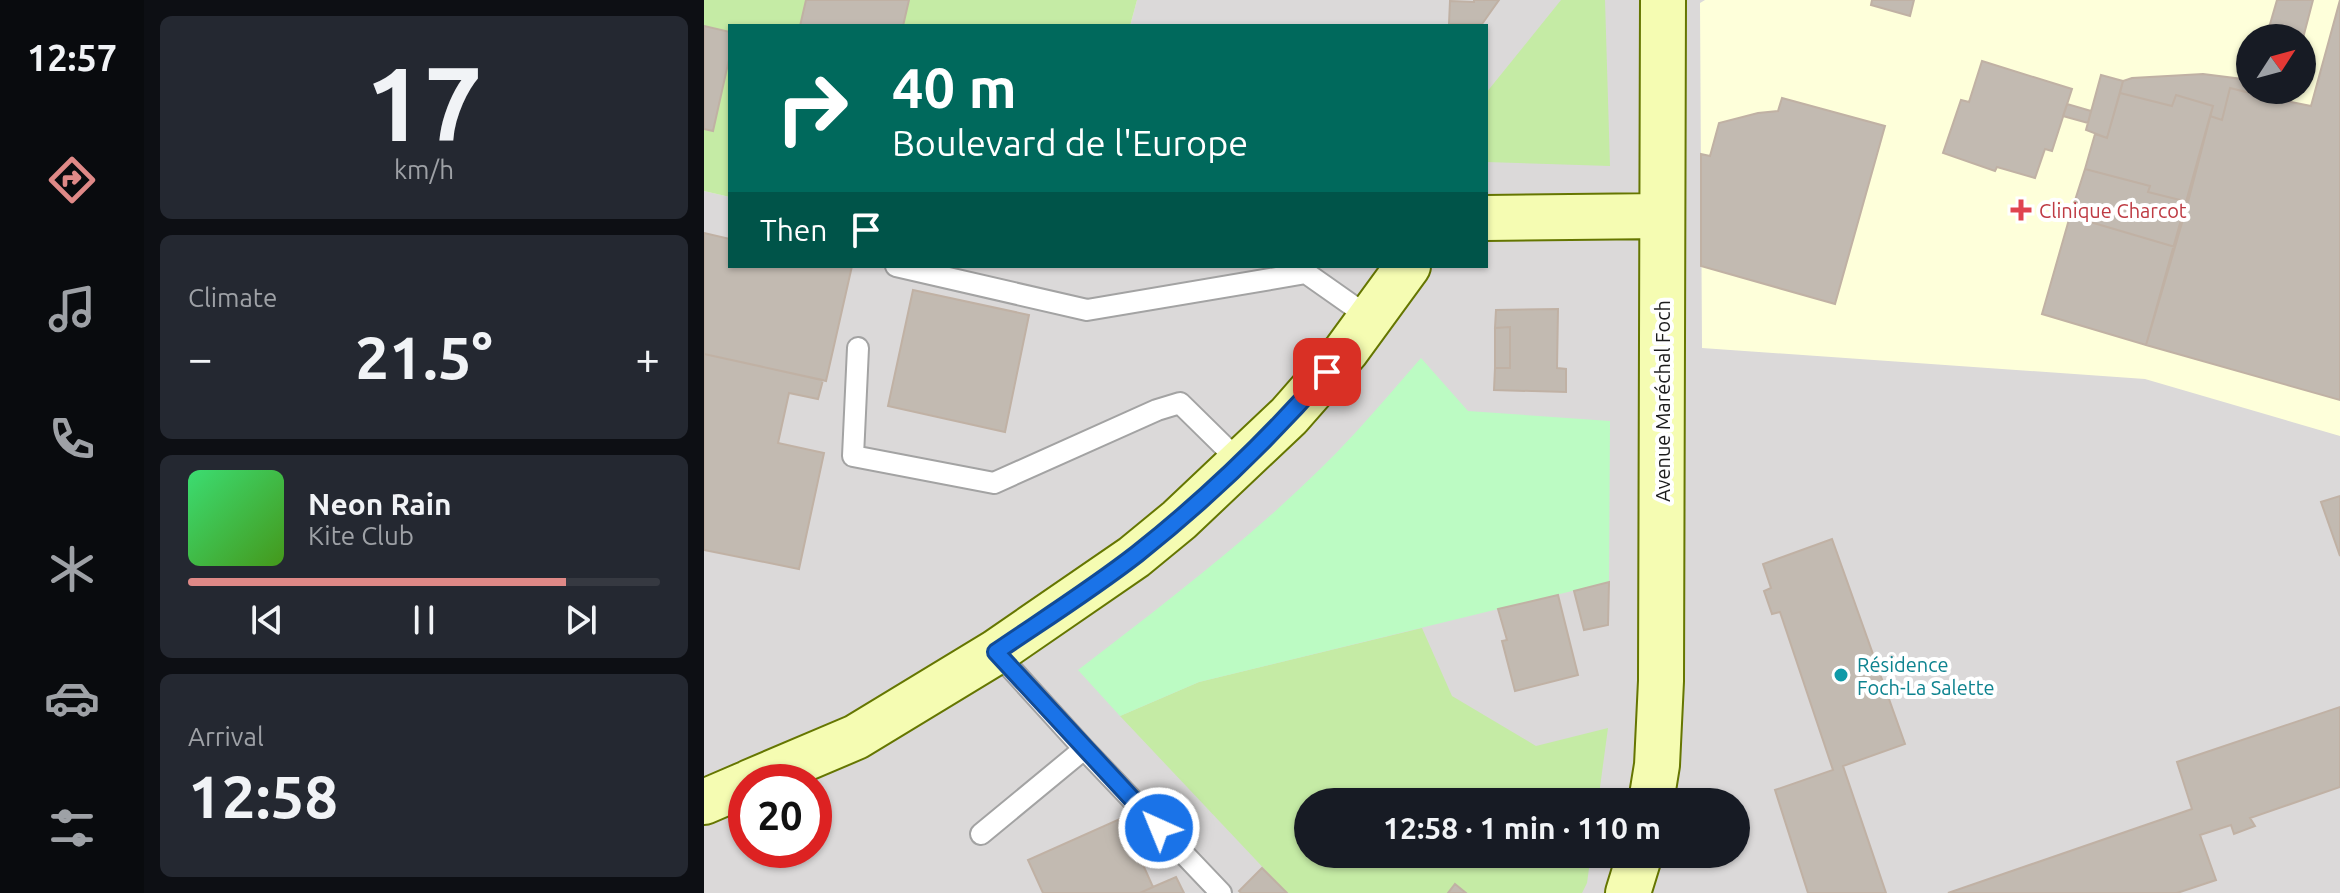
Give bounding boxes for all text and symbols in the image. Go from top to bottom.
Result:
north arrow [2236,24,2316,104]
map controls [2236,24,2316,104]
text: 12:57 [27,37,117,78]
text: 17 [365,44,483,161]
icon: right [760,56,864,160]
text: 40 m [892,56,1017,119]
text: Boulevard de l'Europe [892,122,1248,163]
icon: directions [44,152,100,208]
text: km/h [394,155,454,184]
marker: Clinique Charcot [2010,199,2032,221]
place label: Clinique Charcot [2039,199,2187,222]
icon: arrive [844,208,888,252]
text: Then [760,213,828,247]
icon: music [44,281,100,337]
text: Climate [188,283,277,312]
street label: Avenue Maréchal Foch [1651,300,1674,502]
text: 21.5° [355,323,493,390]
text: − [188,333,213,382]
text: + [635,333,660,382]
pin [1293,338,1361,406]
icon: arrive [1305,350,1349,394]
icon: phone [44,411,100,467]
text: Neon Rain [308,487,452,521]
text: Kite Club [308,521,414,550]
icon: climate [44,541,100,597]
icon: previous [245,598,289,642]
icon: pause [402,598,446,642]
icon: next [559,598,603,642]
place label: Résidence Foch-La Salette [1857,653,1995,699]
marker: Résidence Foch-La Salette [1832,666,1850,684]
icon: car [44,670,100,726]
text: Arrival [188,722,264,751]
text: 12:58 [188,762,338,829]
speed limit sign: 20 [728,764,832,868]
position arrow [1117,786,1201,870]
icon: filters [44,800,100,856]
text: 12:58 · 1 min · 110 m [1383,811,1661,845]

